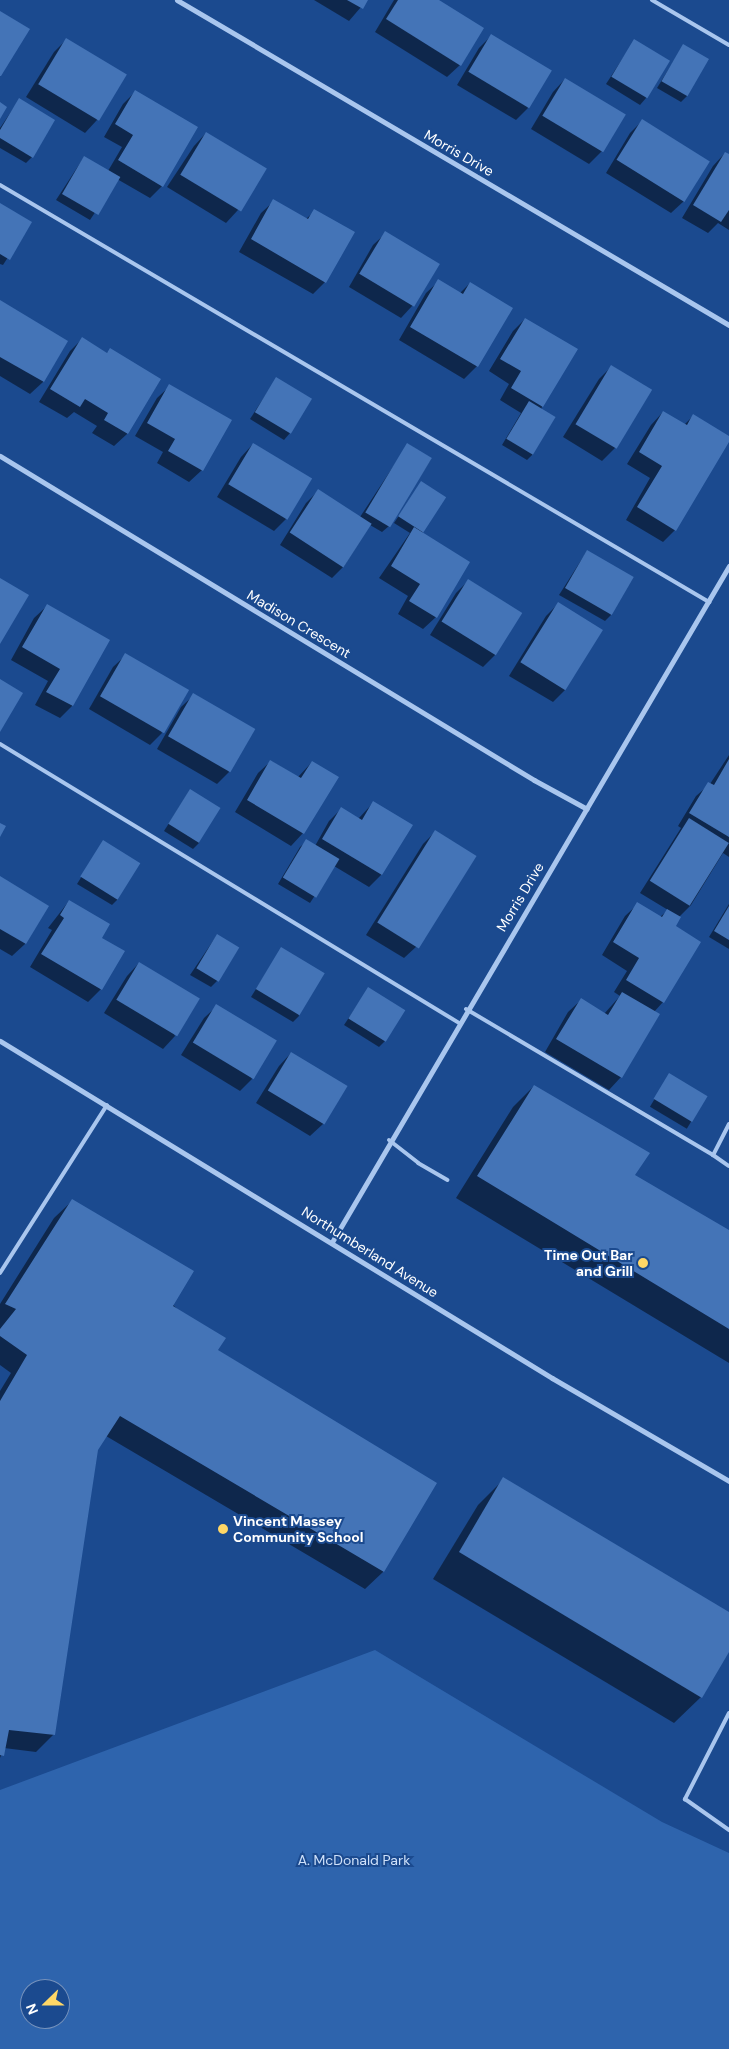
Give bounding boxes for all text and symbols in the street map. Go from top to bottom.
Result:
street label: Morris Drive [421,126,497,180]
street label: Madison Crescent [244,586,354,662]
street label: Morris Drive [493,859,547,935]
street label: Northumberland Avenue [299,1203,441,1301]
place label: Time Out Bar and Grill [544,1247,633,1280]
marker: Time Out Bar and Grill [637,1257,649,1269]
place label: Vincent Massey Community School [233,1513,364,1545]
marker: Vincent Massey Community School [217,1523,229,1535]
park label: A. McDonald Park [298,1852,410,1868]
north arrow [20,1979,70,2029]
text: N [22,2001,42,2017]

